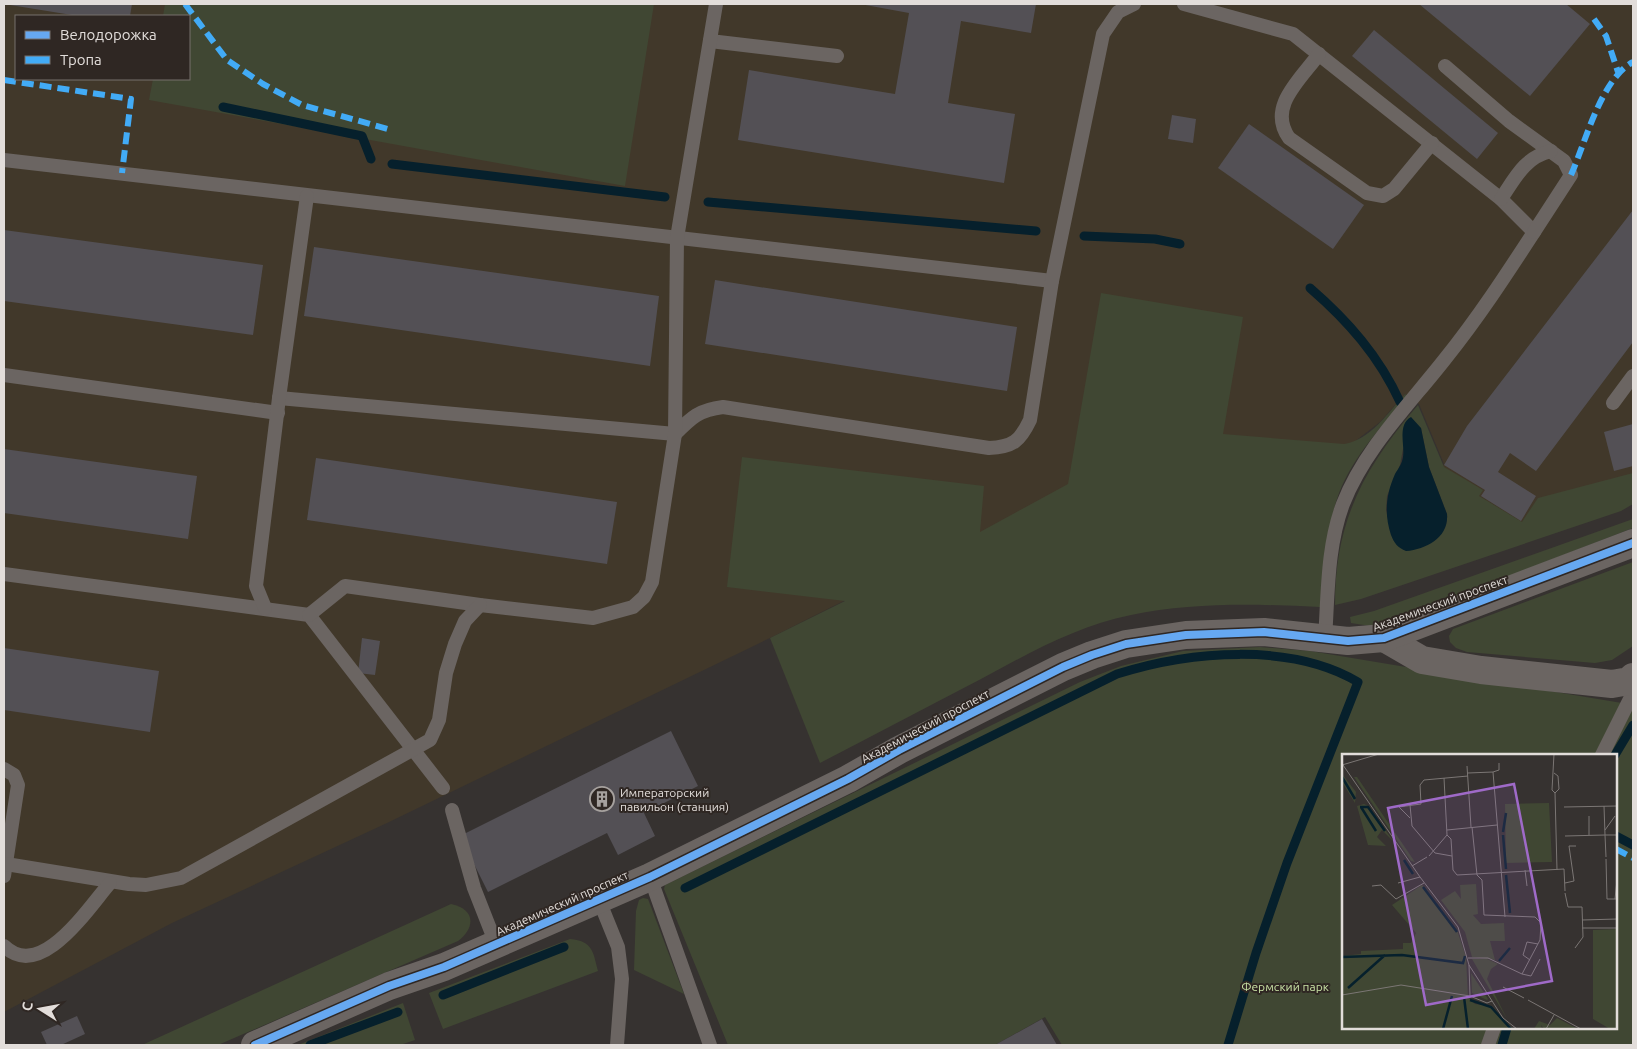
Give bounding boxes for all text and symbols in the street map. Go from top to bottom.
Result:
legend [15,15,190,80]
text: Велодорожка [60,26,157,43]
text: Тропа [60,51,102,68]
street label: Академический проспект [1371,572,1510,634]
street label: Академический проспект [859,686,992,765]
inset map [1342,754,1617,1029]
building icon: Императорский павильон (станция) [589,786,615,812]
place label: Императорский павильон (станция) [620,786,729,814]
street label: Академический проспект [494,868,630,938]
park label: Фермский парк [1241,980,1329,993]
north arrow [15,984,65,1034]
text: С [19,1001,36,1012]

